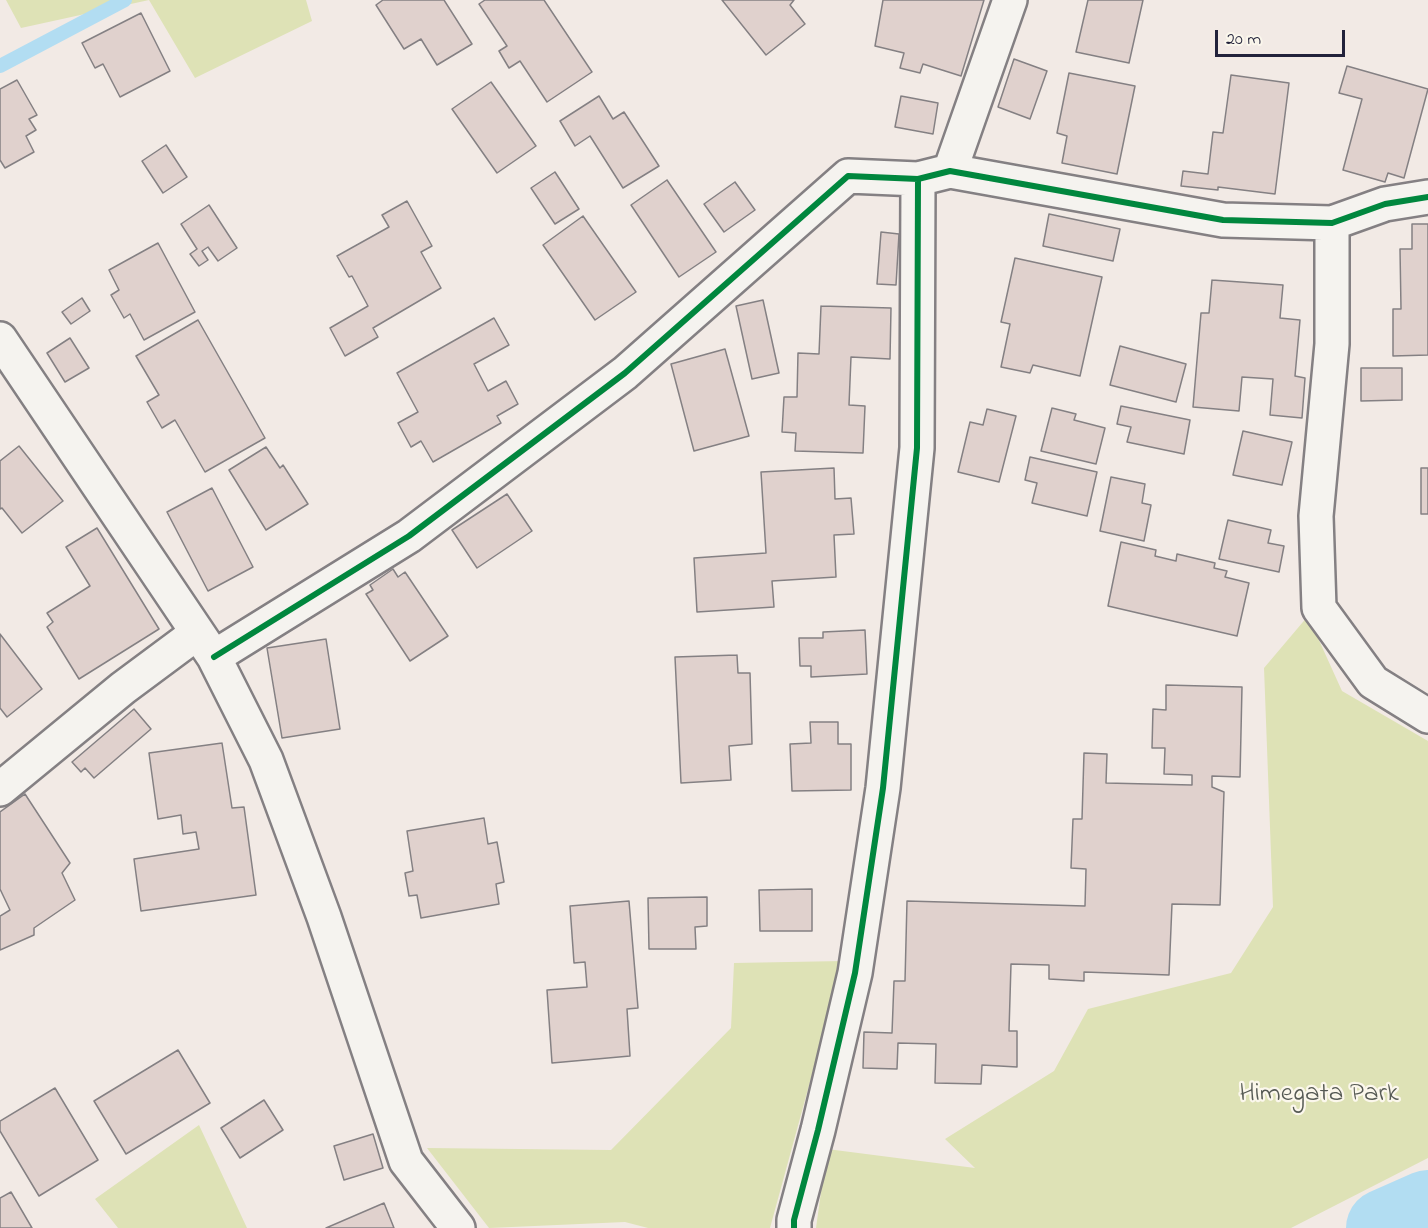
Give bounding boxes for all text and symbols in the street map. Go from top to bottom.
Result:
scale bar [1218,18,1348,56]
text: 20 m [1226,27,1261,53]
park label: Himegata Park [1239,1080,1399,1112]

